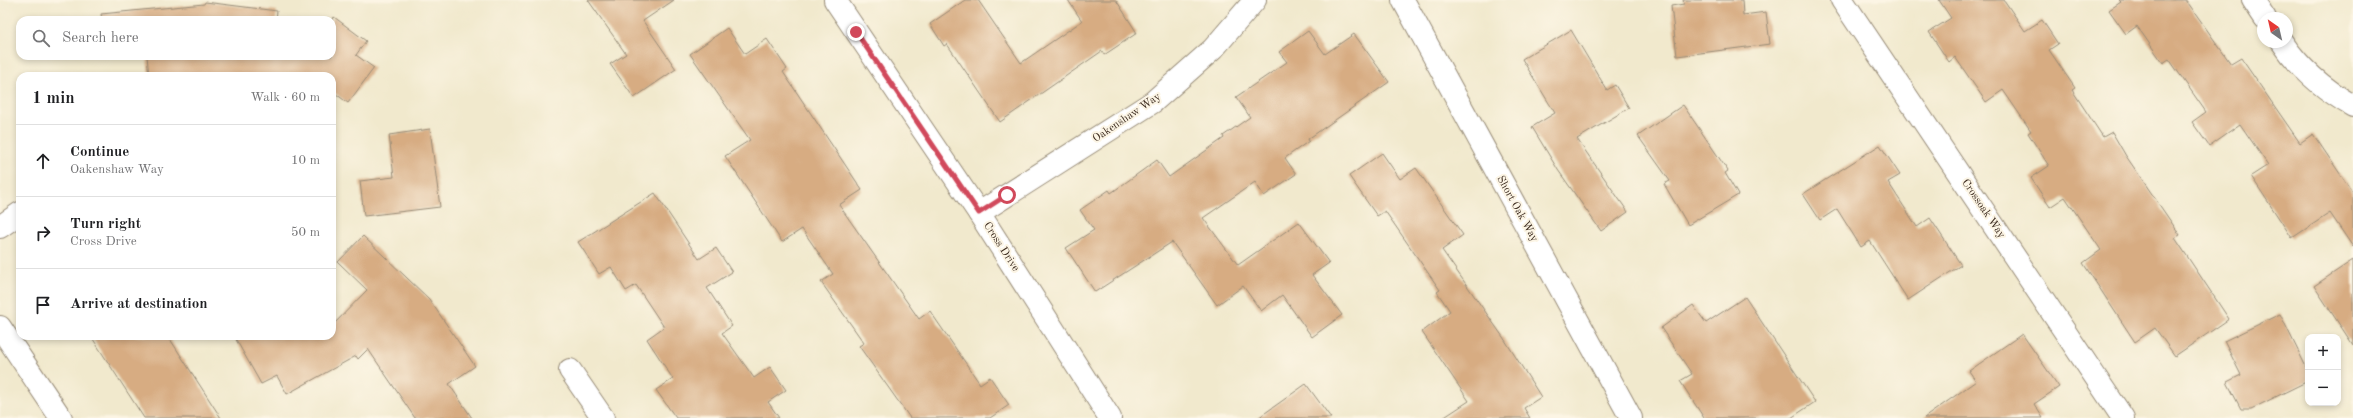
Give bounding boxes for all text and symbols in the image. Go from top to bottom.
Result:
north arrow [2257,12,2293,48]
search box [16,16,336,60]
route end [847,23,865,41]
icon: search [30,27,52,49]
text: Search here [62,31,139,46]
text: 1 min [32,90,75,107]
text: Walk · 60 m [251,91,320,104]
street label: Oakenshaw Way [1091,91,1163,145]
text: Continue [70,145,129,160]
icon: ahead [32,150,54,172]
text: 10 m [291,154,320,167]
text: Oakenshaw Way [70,163,164,176]
street label: Short Oak Way [1494,174,1540,244]
street label: Crossoak Way [1959,178,2007,241]
route start [998,186,1016,204]
text: Turn right [70,217,141,232]
street label: Cross Drive [981,220,1021,274]
icon: right [32,222,54,244]
text: 50 m [291,226,320,239]
text: Cross Drive [70,235,137,248]
icon: arrive [32,294,54,316]
text: Arrive at destination [70,297,208,312]
map controls [2305,334,2341,406]
button: + [2305,334,2341,370]
button: − [2305,370,2341,406]

